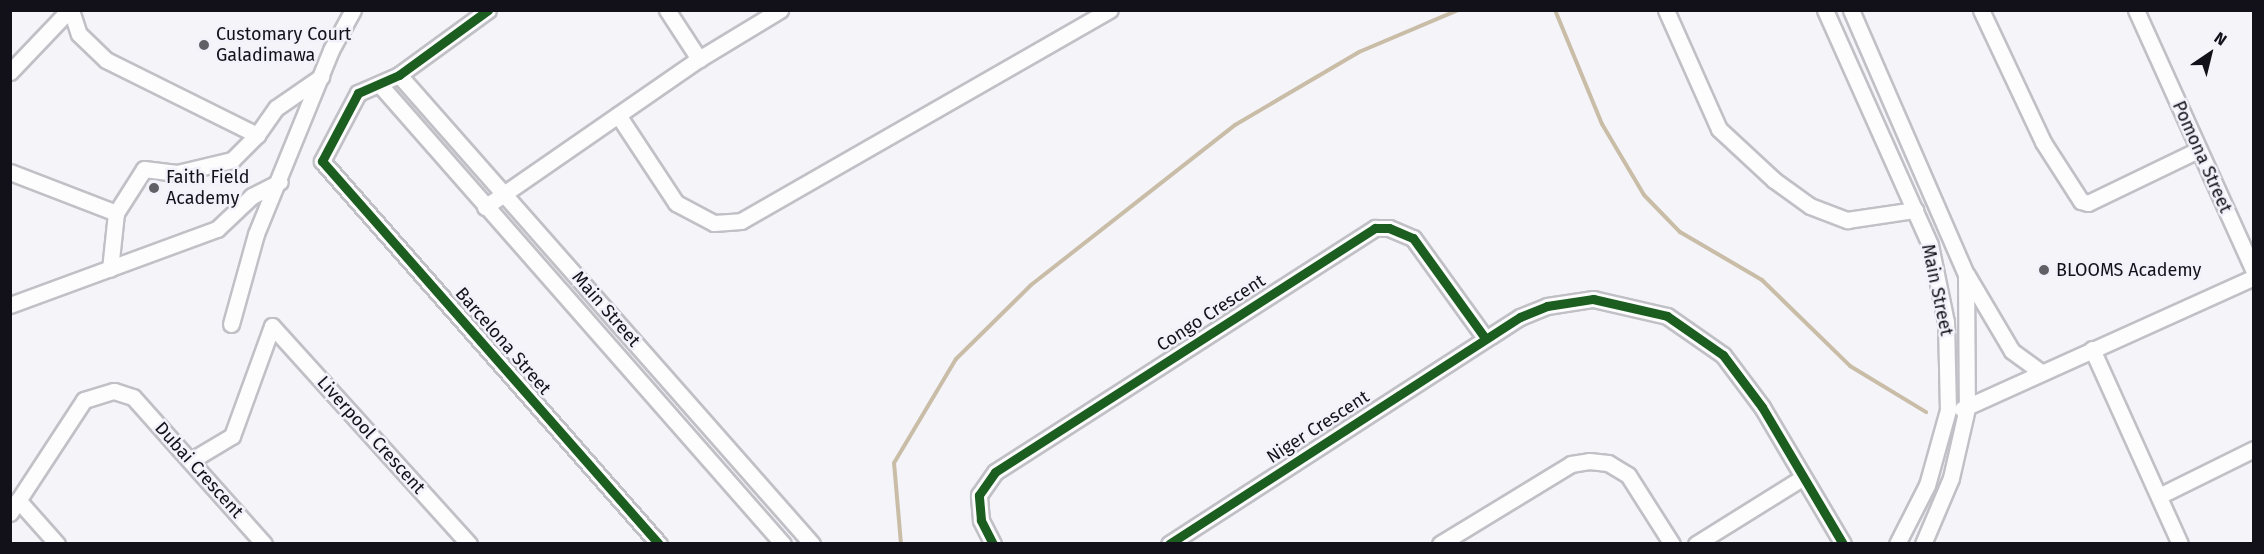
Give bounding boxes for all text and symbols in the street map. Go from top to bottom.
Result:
place label: Customary Court Galadimawa [216,24,351,66]
north arrow [2180,24,2240,84]
text: N [2211,28,2230,50]
marker: Customary Court Galadimawa [197,38,211,52]
street label: Pomona Street [2168,98,2236,216]
place label: Faith Field Academy [166,167,249,210]
marker: Faith Field Academy [147,181,161,195]
street label: Main Street [1917,242,1957,338]
place label: BLOOMS Academy [2056,259,2201,281]
marker: BLOOMS Academy [2037,263,2051,277]
street label: Main Street [567,267,645,351]
street label: Congo Crescent [1153,270,1269,356]
street label: Barcelona Street [451,283,555,399]
street label: Liverpool Crescent [312,372,430,498]
street label: Niger Crescent [1263,386,1373,468]
street label: Dubai Crescent [150,418,248,522]

